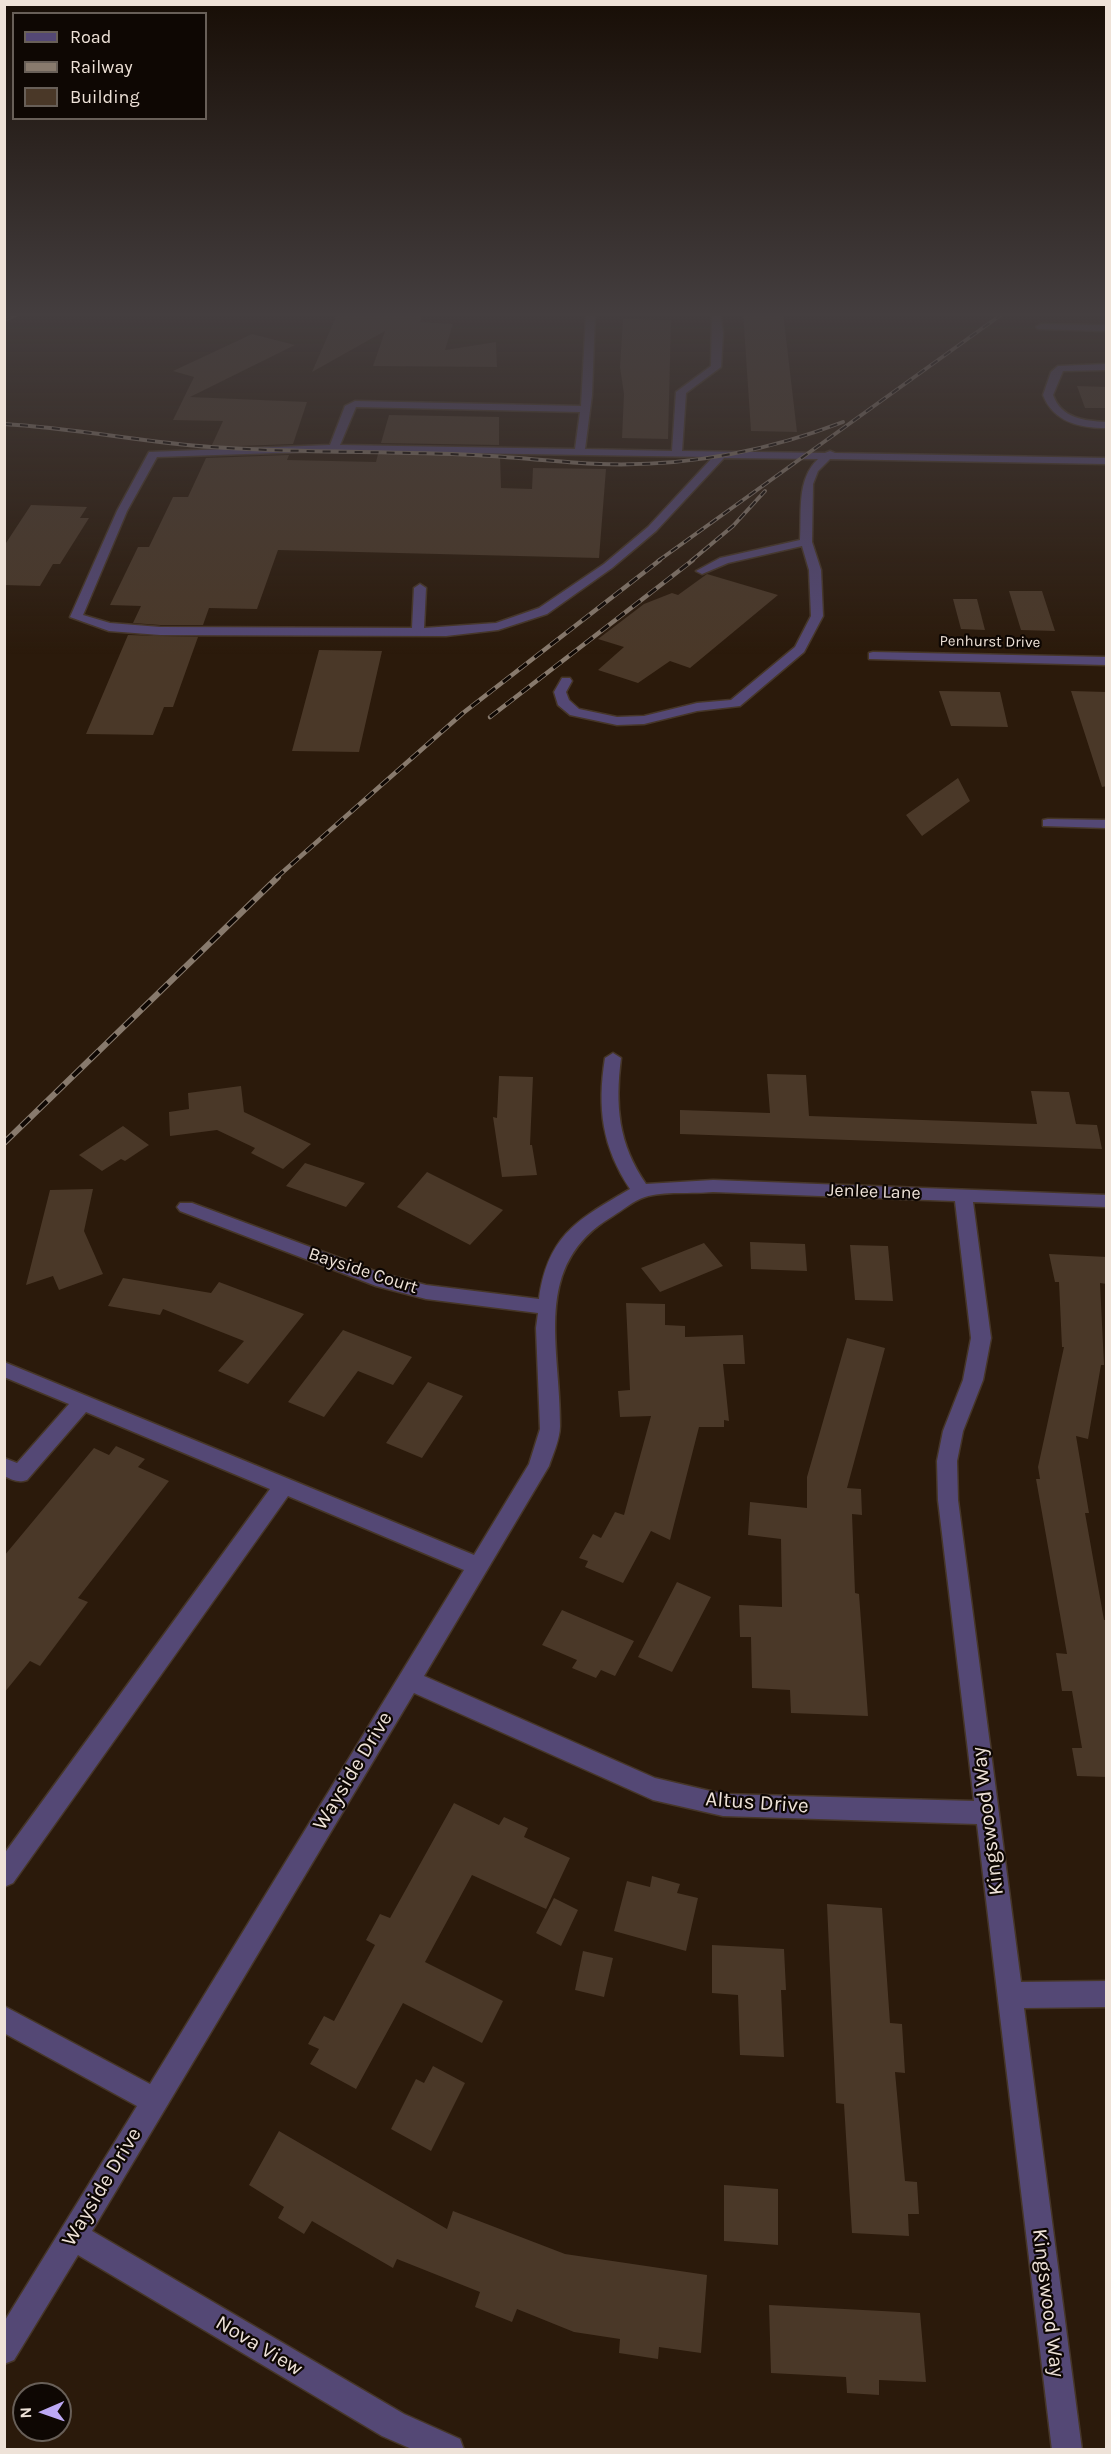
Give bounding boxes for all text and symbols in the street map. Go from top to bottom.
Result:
legend [12,12,207,120]
text: Road [70,26,111,48]
text: Railway [70,56,133,78]
text: Building [70,86,140,108]
street label: Penhurst Drive [939,632,1041,652]
street label: Jenlee Lane [827,1180,921,1204]
street label: Bayside Court [306,1243,420,1299]
street label: Wayside Drive [308,1707,398,1835]
street label: Kingswood Way [966,1745,1010,1897]
street label: Altus Drive [704,1787,810,1819]
street label: Wayside Drive [57,2123,147,2251]
street label: Kingswood Way [1026,2227,1070,2379]
street label: Nova View [211,2310,307,2382]
north arrow [12,2382,72,2442]
text: N [16,2407,35,2419]

